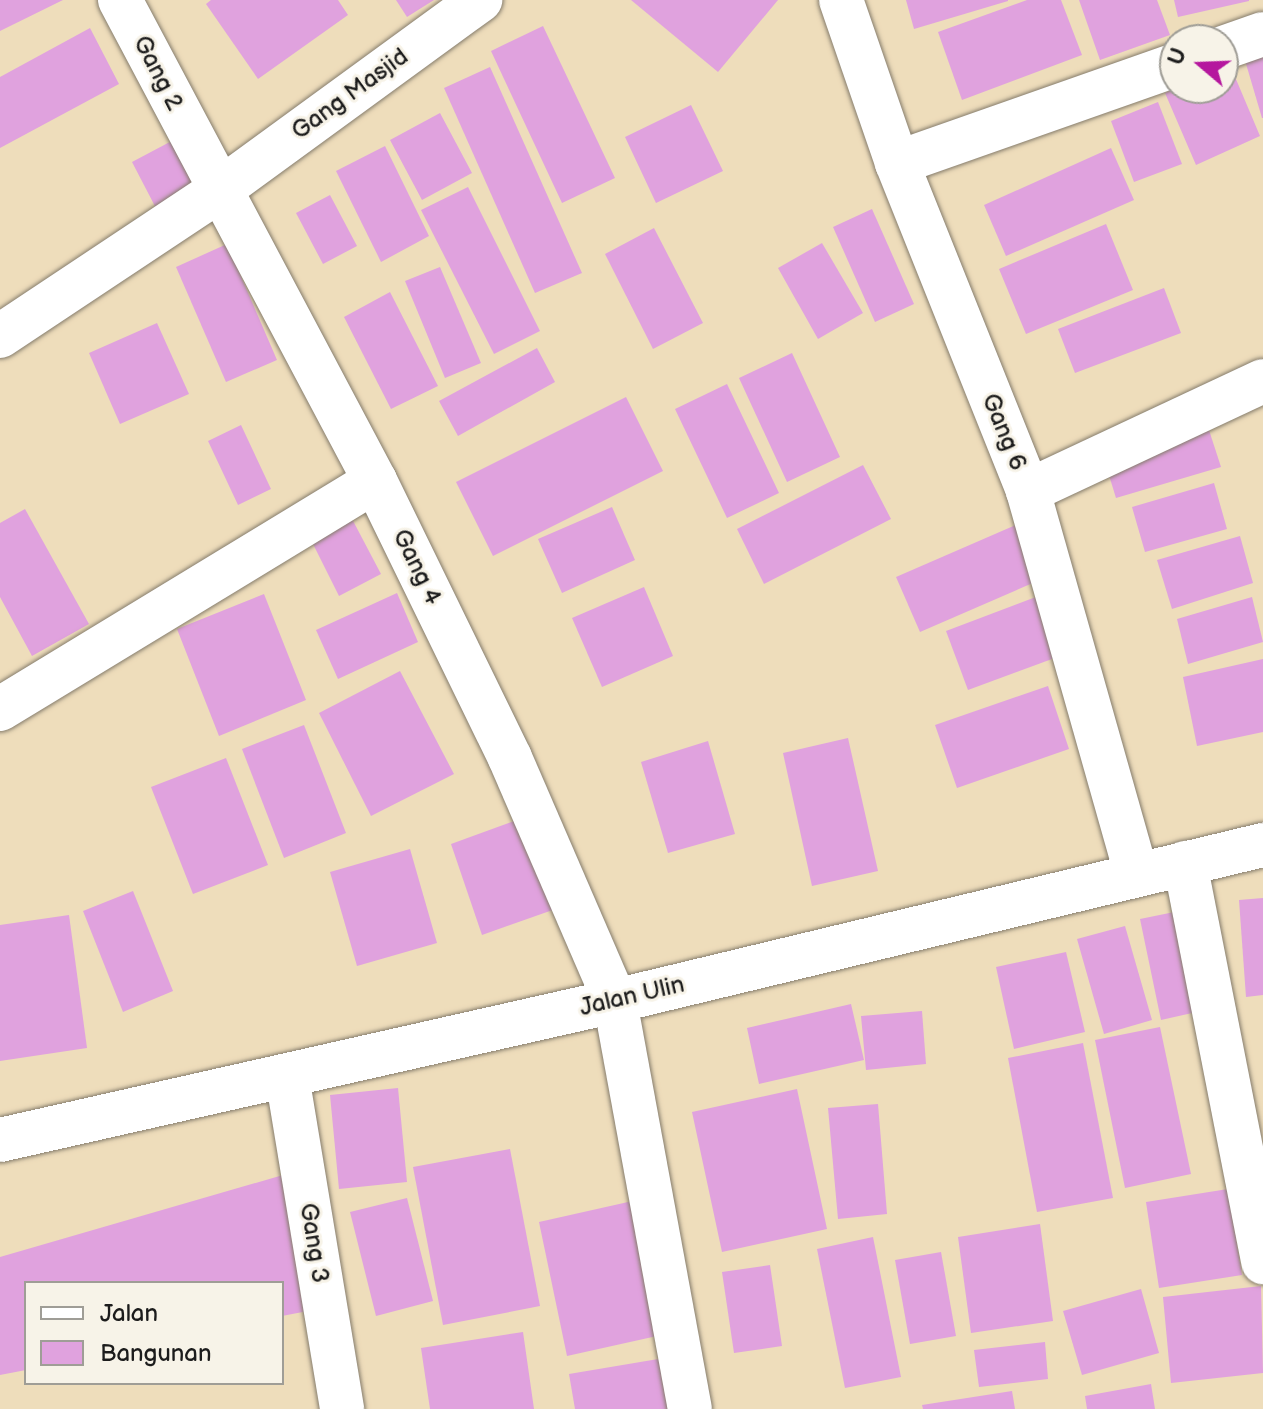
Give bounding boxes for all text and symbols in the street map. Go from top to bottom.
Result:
north arrow [1159,24,1239,104]
street label: Gang 2 [127,31,189,115]
street label: Gang Masjid [286,42,414,146]
text: U [1162,45,1193,68]
street label: Gang 6 [976,389,1032,475]
street label: Gang 4 [387,525,447,609]
street label: Jalan Ulin [577,970,687,1022]
street label: Gang 3 [294,1201,334,1285]
legend [24,1281,284,1385]
text: Jalan [100,1299,158,1328]
text: Bangunan [100,1339,211,1368]

